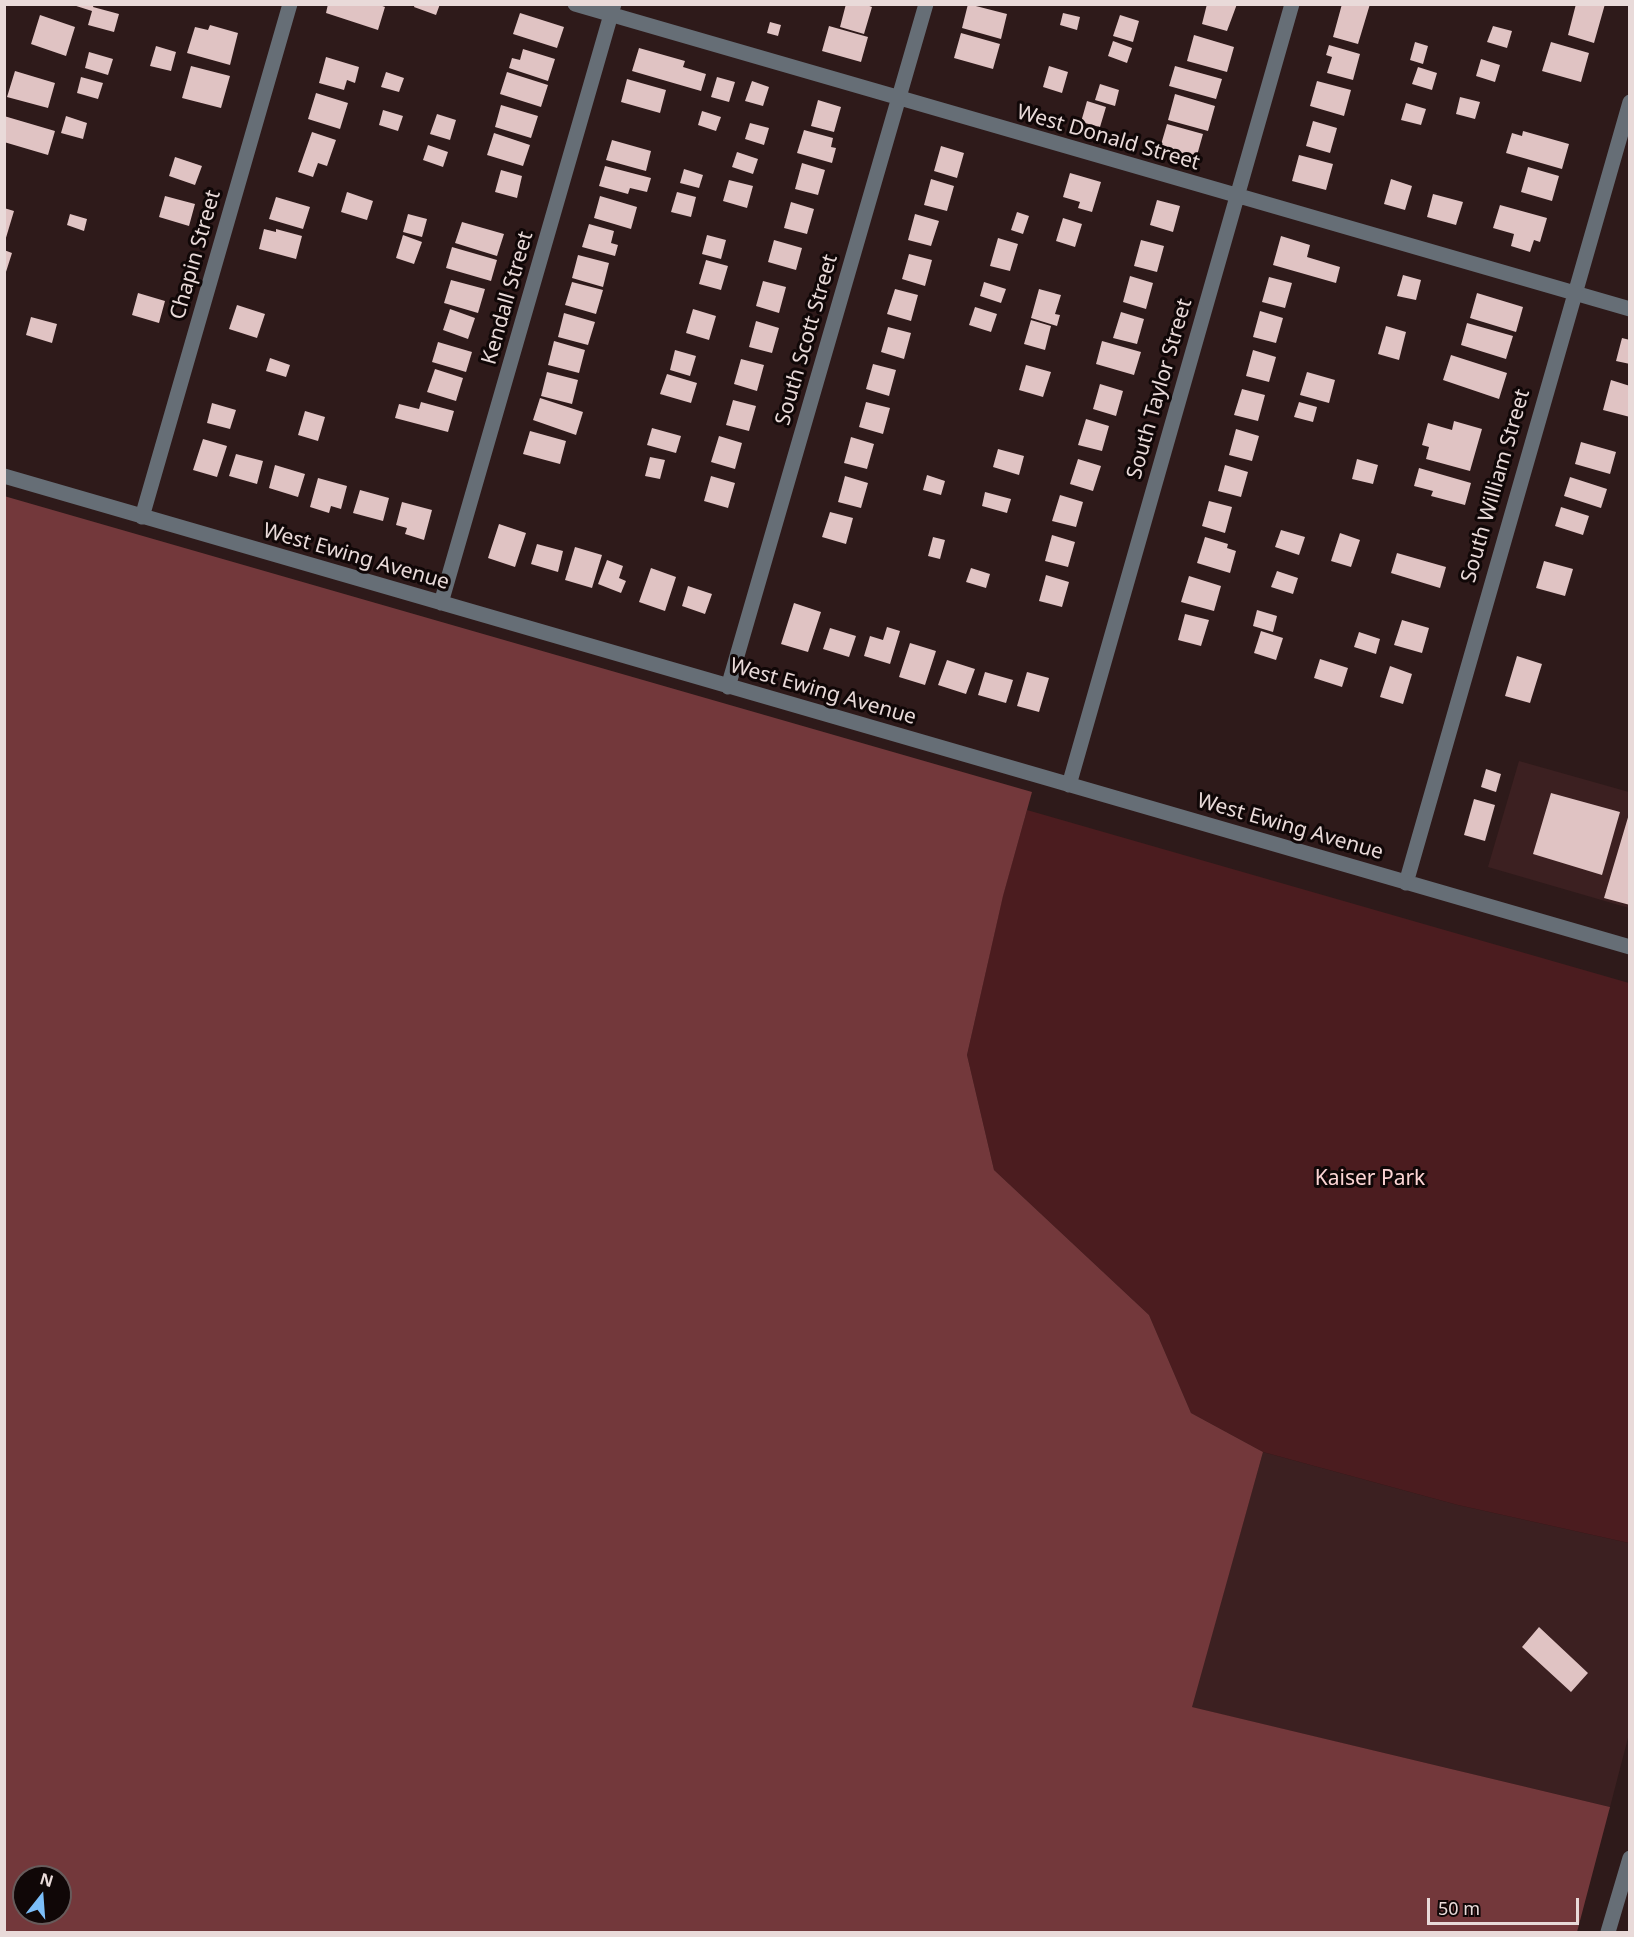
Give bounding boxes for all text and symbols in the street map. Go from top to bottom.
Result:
street label: West Donald Street [1014,100,1202,176]
street label: Chapin Street [165,187,227,323]
street label: Kendall Street [477,228,539,368]
street label: South Scott Street [771,252,843,428]
street label: South Taylor Street [1122,296,1198,482]
street label: South William Street [1456,386,1536,586]
street label: West Ewing Avenue [260,518,452,596]
street label: West Ewing Avenue [727,653,919,731]
street label: West Ewing Avenue [1194,788,1386,866]
park label: Kaiser Park [1315,1166,1425,1192]
north arrow [12,1865,72,1925]
text: N [37,1867,56,1892]
scale bar [1430,1886,1582,1924]
text: 50 m [1438,1896,1480,1920]

